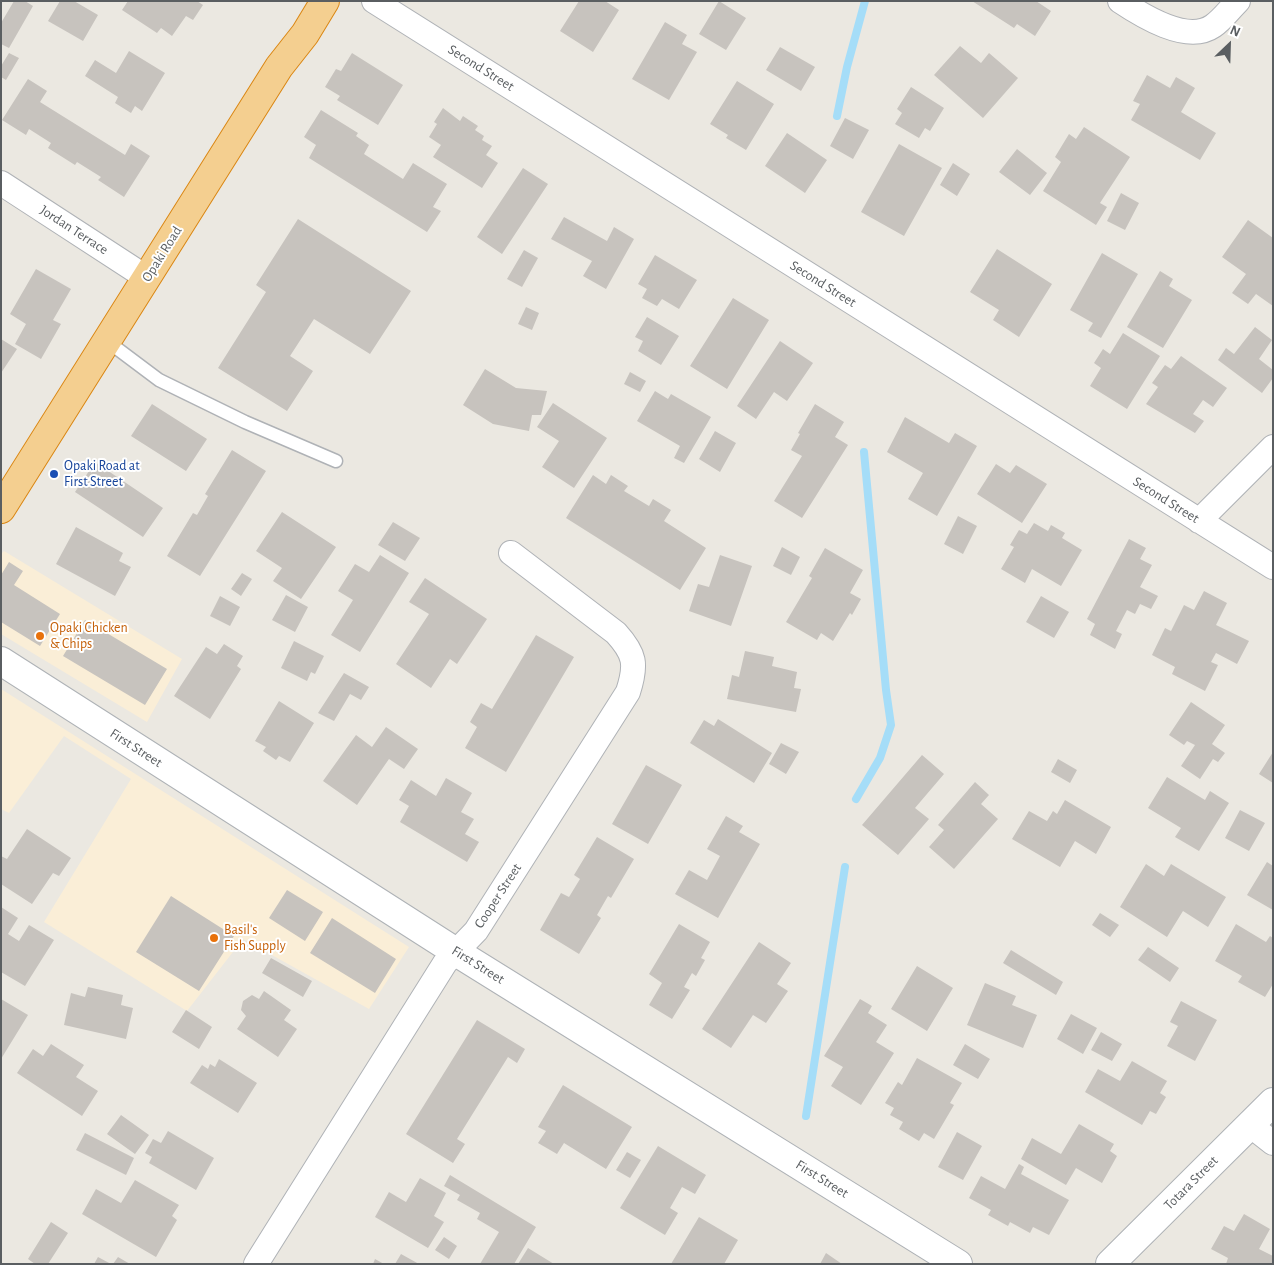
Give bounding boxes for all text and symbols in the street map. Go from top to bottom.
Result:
north arrow [1204,20,1254,70]
text: N [1228,23,1242,40]
street label: Second Street [445,41,517,95]
street label: Jordan Terrace [37,202,111,258]
street label: Opaki Road [138,223,186,285]
street label: Second Street [787,257,859,311]
place label: Opaki Road at First Street [64,458,140,491]
marker: Opaki Road at First Street [48,468,60,480]
street label: Second Street [1130,473,1202,527]
place label: Opaki Chicken & Chips [50,620,128,652]
marker: Opaki Chicken & Chips [34,630,46,642]
street label: First Street [107,725,165,771]
street label: Cooper Street [471,860,525,932]
place label: Basil's Fish Supply [224,922,286,954]
marker: Basil's Fish Supply [208,932,220,944]
street label: First Street [449,942,507,988]
street label: Totara Street [1160,1152,1222,1214]
street label: First Street [793,1156,851,1202]

